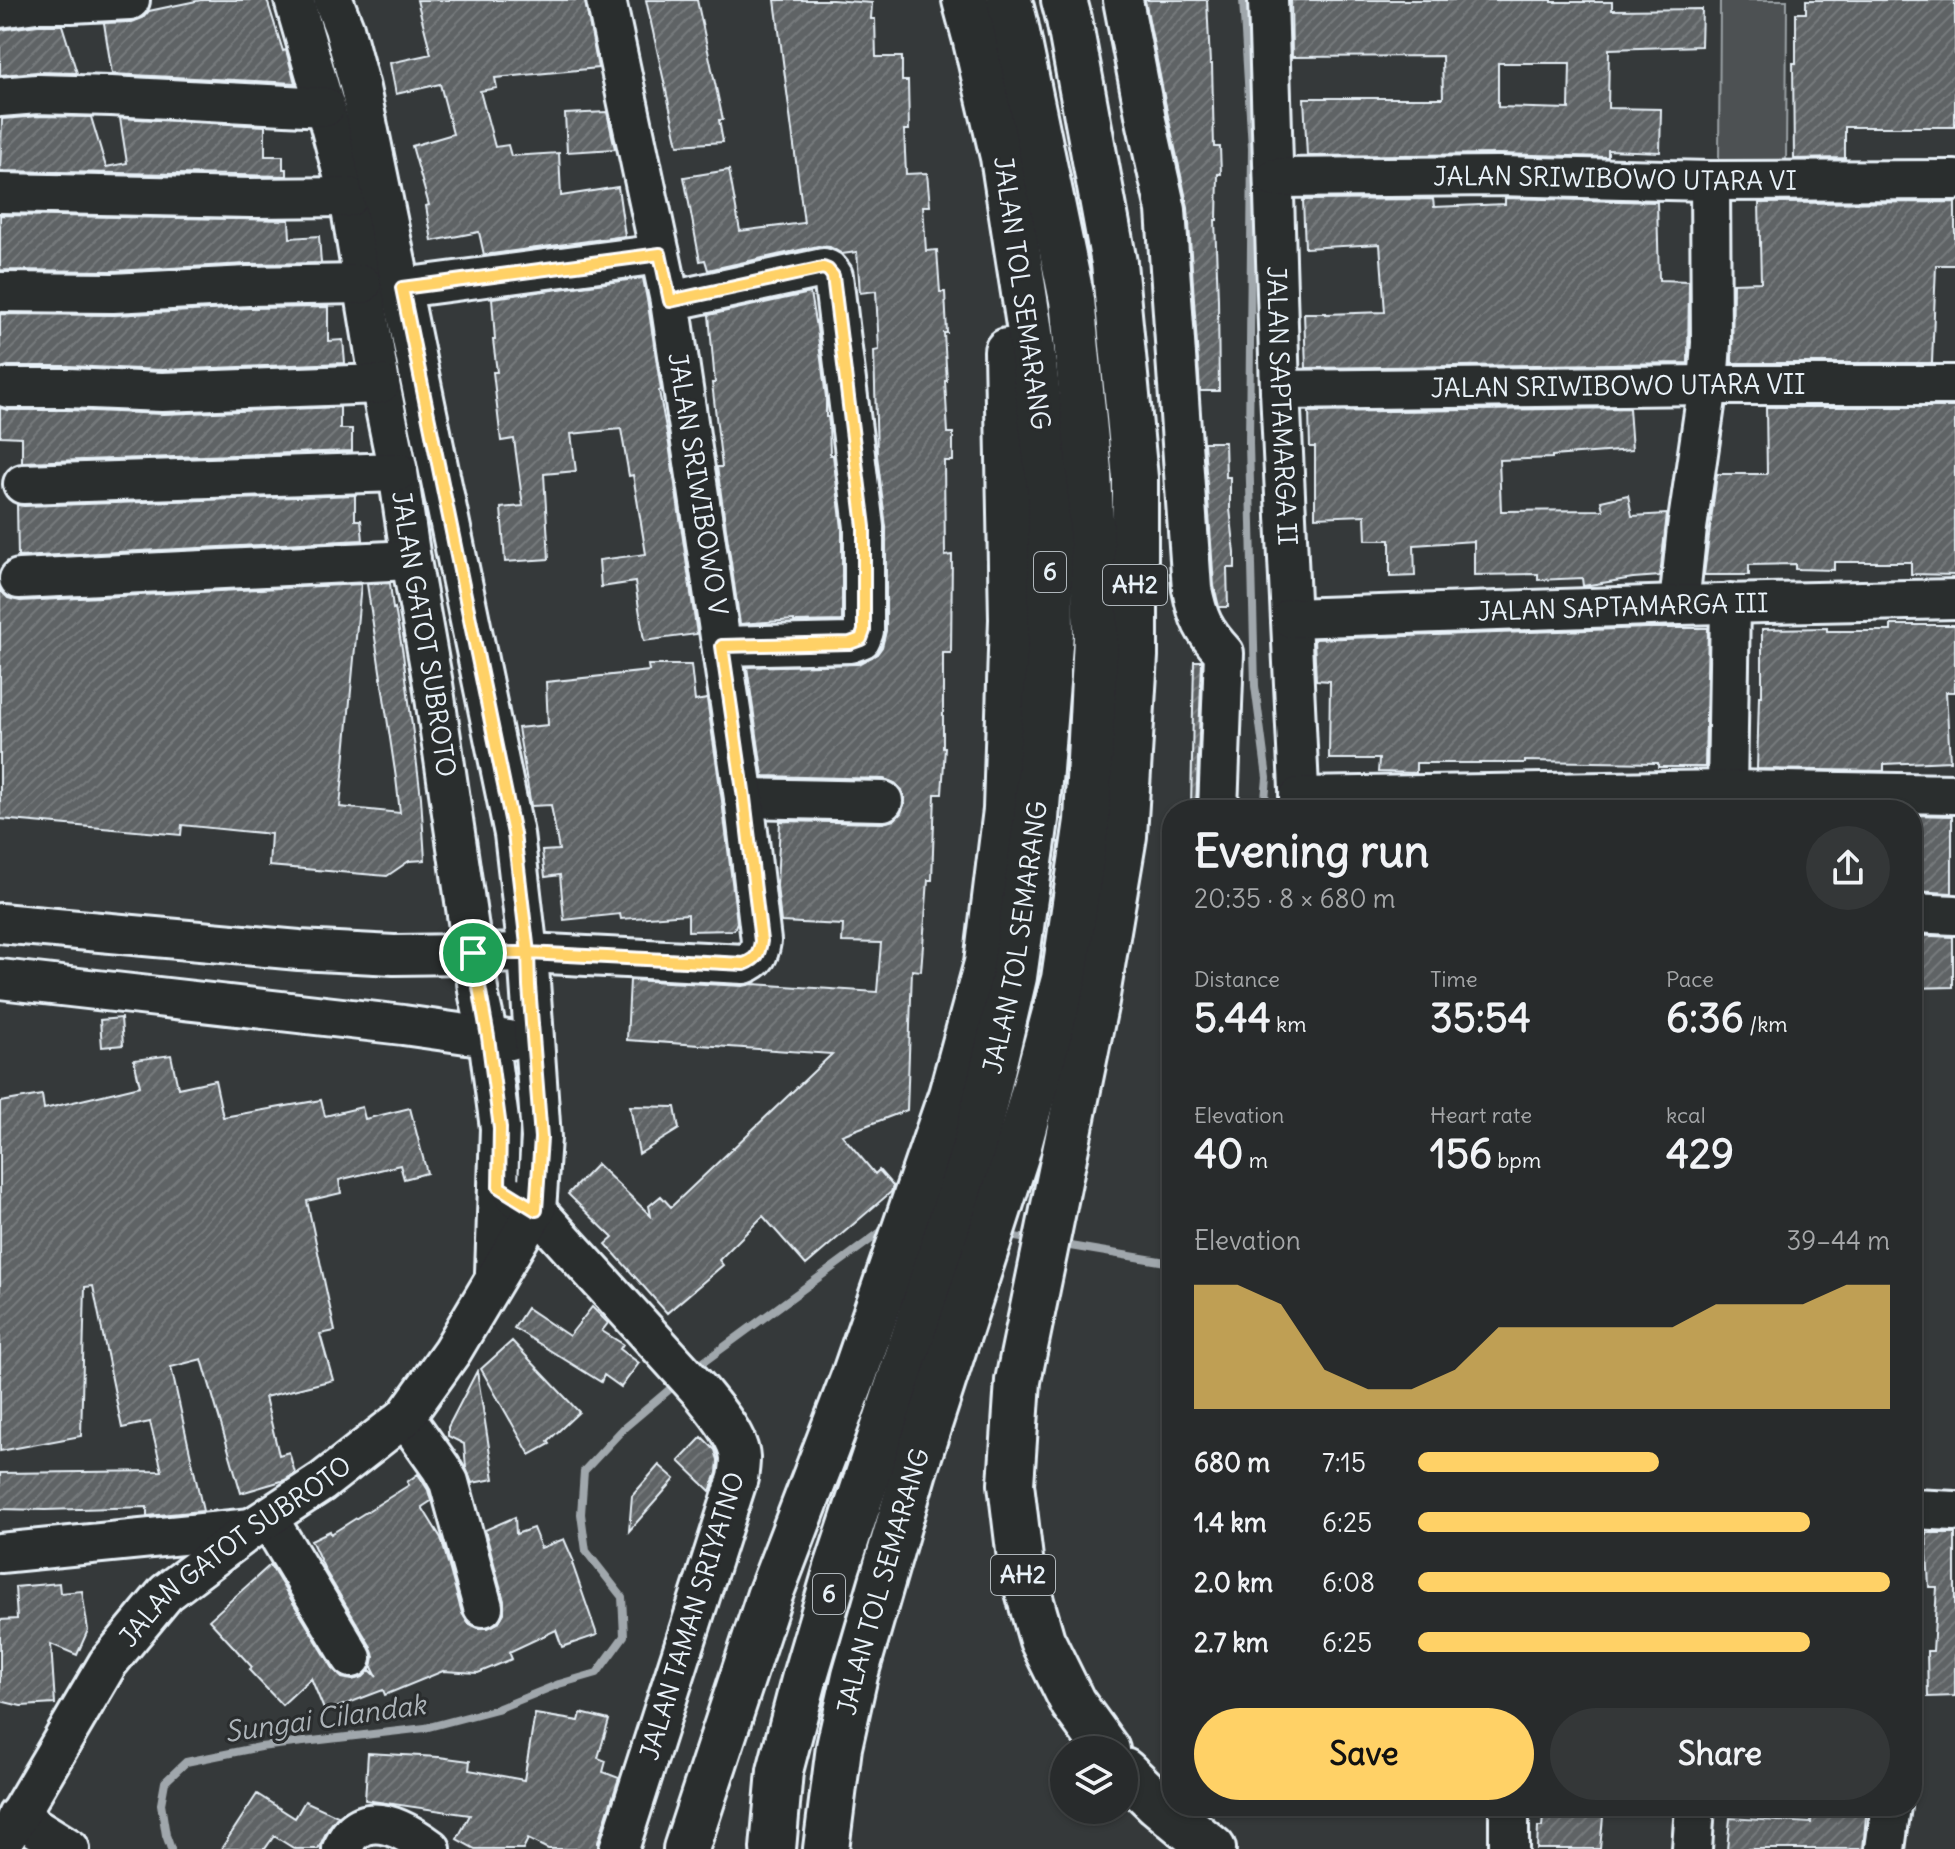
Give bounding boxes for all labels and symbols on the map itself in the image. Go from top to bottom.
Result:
street label: JALAN TOL SEMARANG [987,154,1058,432]
street label: JALAN SRIWIBOWO UTARA VI [1433,159,1797,197]
street label: JALAN SAPTAMARGA II [1260,265,1304,546]
street label: JALAN SRIWIBOWO V [661,350,736,618]
street label: JALAN SRIWIBOWO UTARA VII [1430,368,1805,404]
street label: JALAN GATOT SUBROTO [385,489,464,779]
road number: 6 [1034,552,1066,592]
road number: AH2 [1103,565,1167,605]
street label: JALAN SAPTAMARGA III [1477,586,1769,628]
street label: JALAN TOL SEMARANG [975,800,1053,1077]
pin [439,919,507,987]
street label: JALAN TOL SEMARANG [830,1444,936,1718]
street label: JALAN GATOT SUBROTO [111,1448,358,1653]
street label: JALAN TAMAN SRIYATNO [632,1468,751,1764]
road number: AH2 [991,1555,1055,1595]
road number: 6 [813,1574,845,1614]
water label: Sungai Cilandak [222,1686,430,1750]

